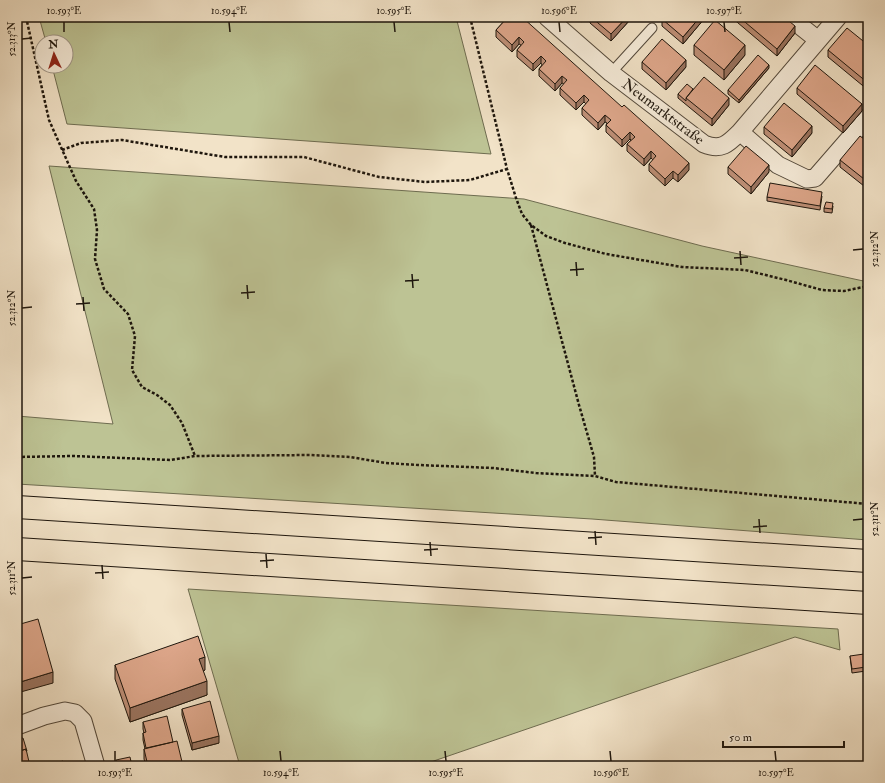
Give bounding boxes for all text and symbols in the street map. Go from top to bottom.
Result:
text: 10.593°E [47,5,81,17]
text: 10.594°E [211,5,247,17]
text: 10.595°E [376,5,412,17]
text: 10.596°E [541,5,577,17]
text: 10.597°E [706,5,742,17]
text: 52.313°N [6,21,18,57]
north arrow [34,34,74,74]
text: N [47,38,60,51]
street label: Neumarktstraße [618,75,708,149]
text: 52.312°N [869,231,881,267]
text: 52.312°N [6,290,18,326]
text: 52.311°N [869,502,881,536]
text: 52.311°N [6,561,18,595]
scale bar [723,723,844,749]
text: 50 m [729,730,753,745]
text: 10.593°E [98,767,132,779]
text: 10.594°E [263,767,299,779]
text: 10.595°E [428,767,464,779]
text: 10.596°E [593,767,629,779]
text: 10.597°E [758,767,794,779]

